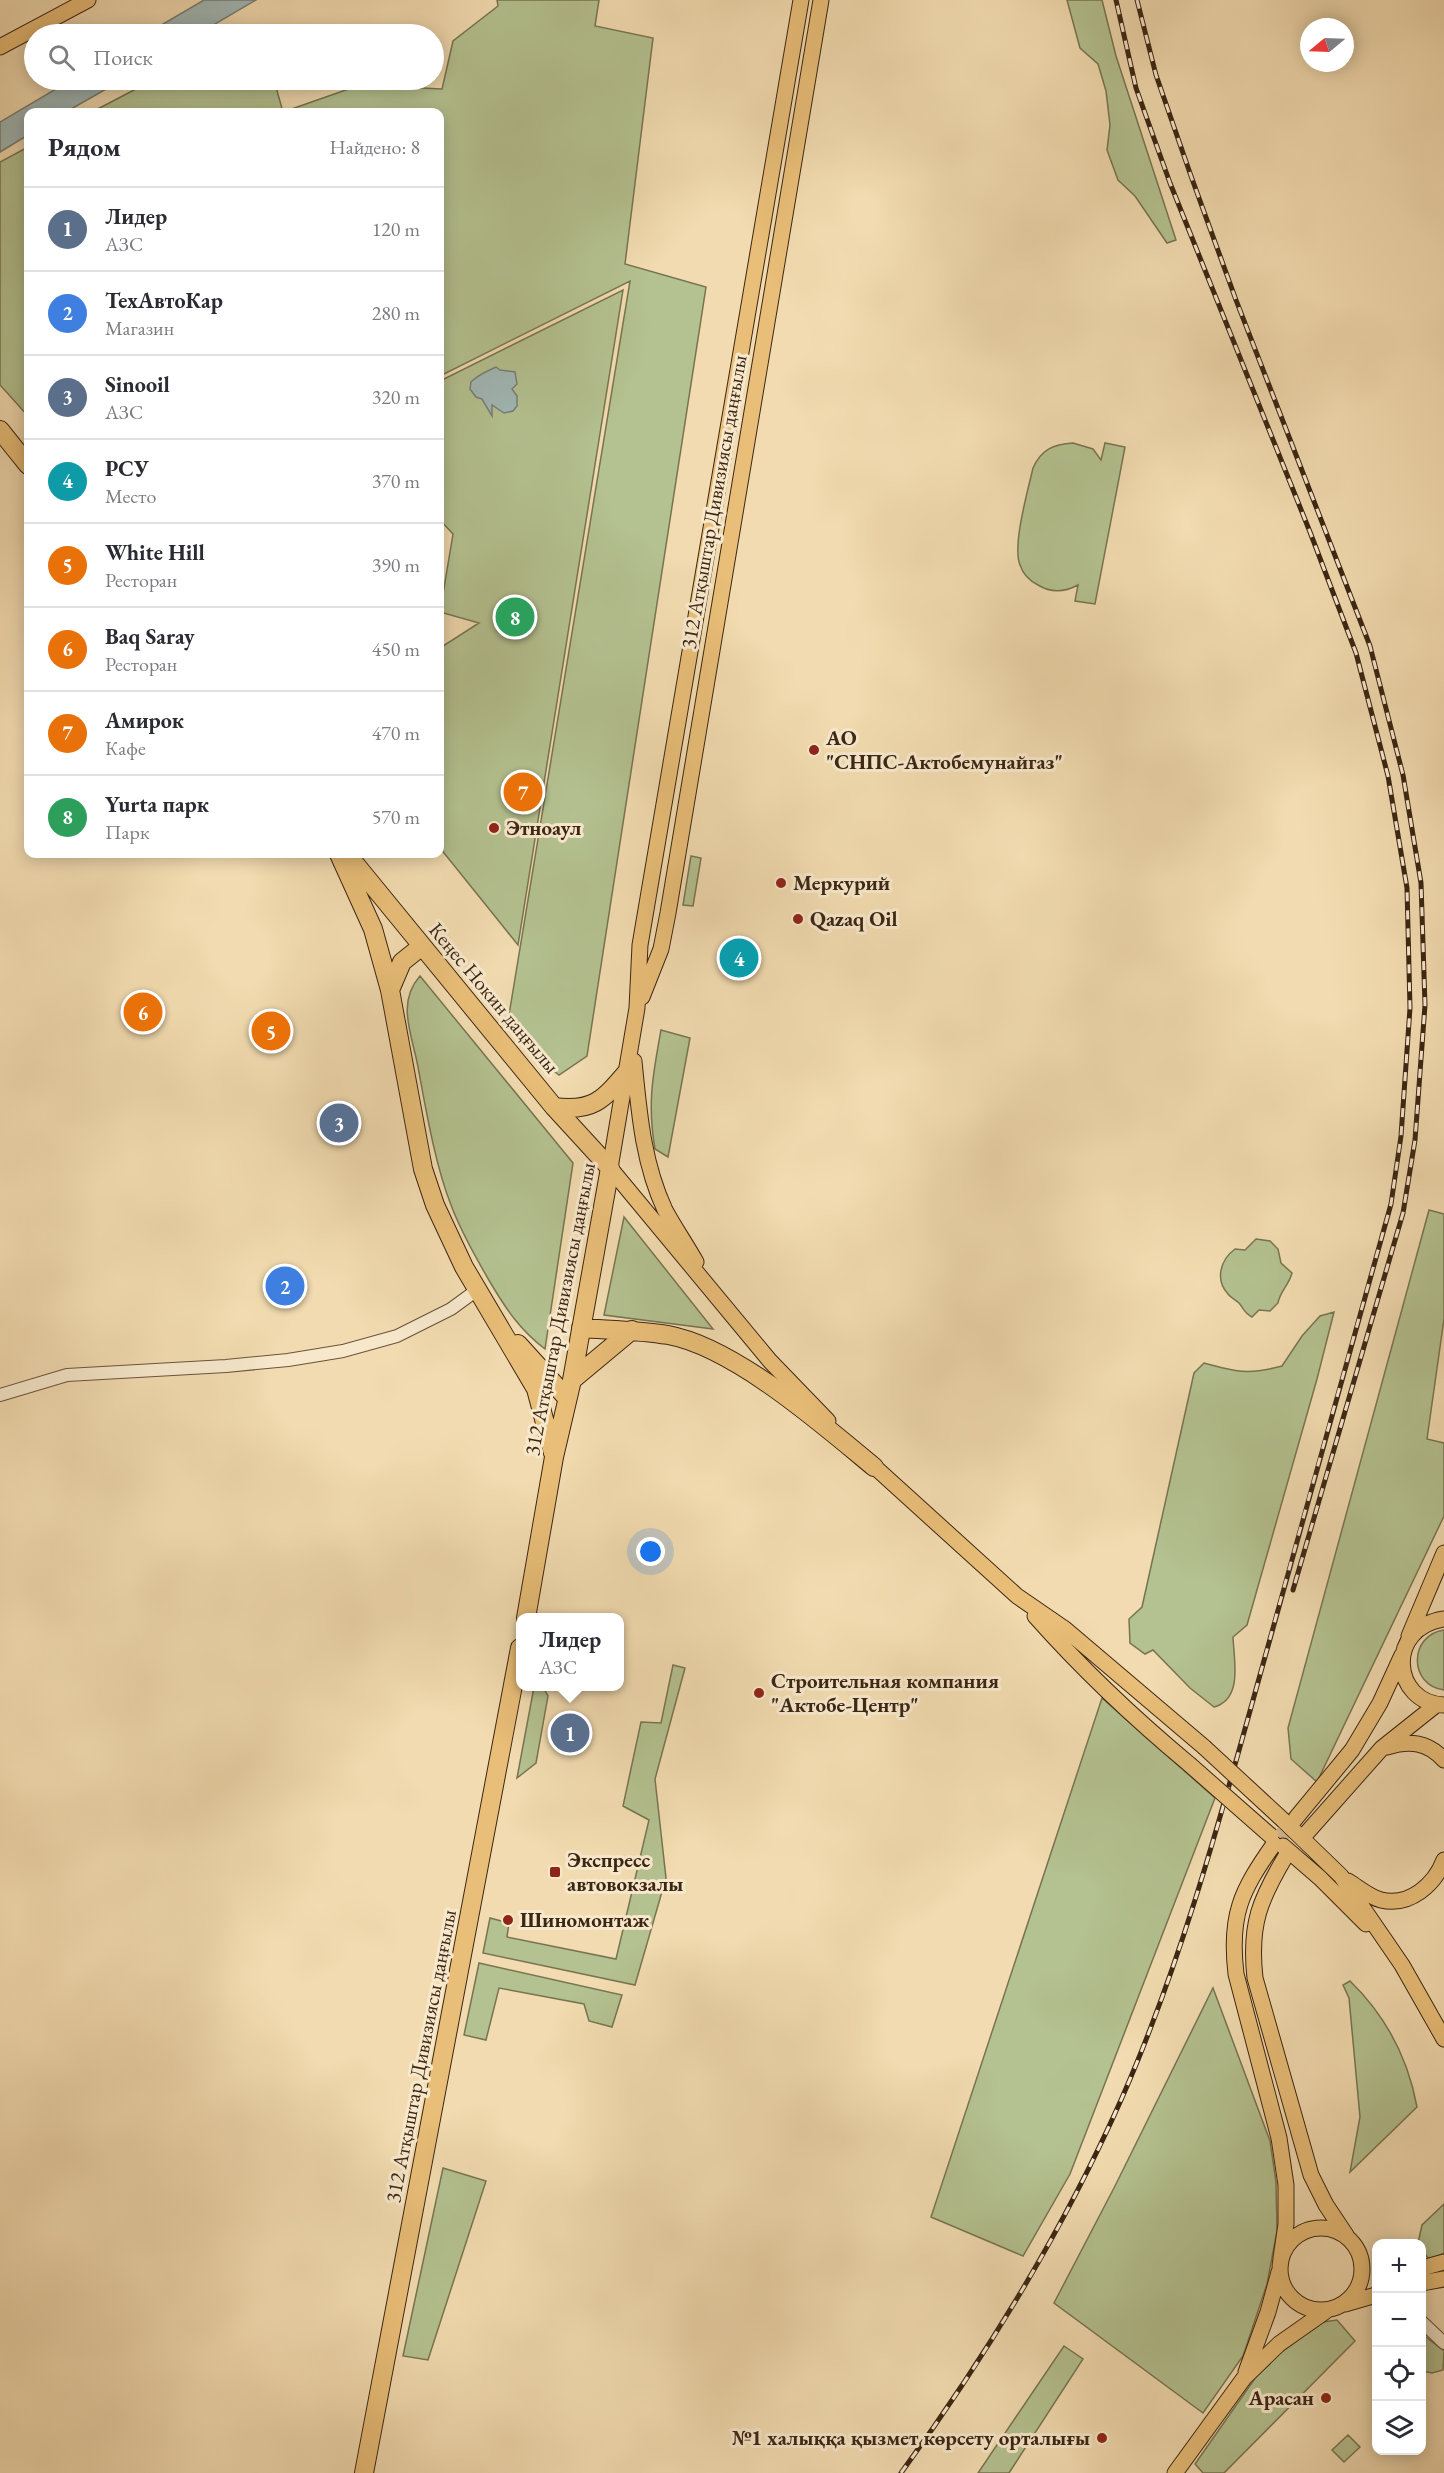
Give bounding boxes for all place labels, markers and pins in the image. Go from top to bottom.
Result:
pin: 8 [496,594,534,640]
place label: АО "СНПС-Актобемунайгаз" [825,724,1063,775]
marker: АО "СНПС-Актобемунайгаз" [807,743,821,757]
pin: 7 [504,770,542,814]
place label: Этноаул [506,814,582,841]
marker: Этноаул [487,821,501,835]
place label: Меркурий [793,869,890,896]
marker: Меркурий [774,876,788,890]
place label: Qazaq Oil [810,905,898,932]
marker: Qazaq Oil [791,912,805,926]
pin: 4 [720,936,758,980]
pin: 6 [124,990,162,1034]
pin: 5 [252,1008,290,1054]
pin: 3 [320,1100,358,1146]
pin: 2 [266,1264,304,1308]
place label: Строительная компания "Актобе-Центр" [771,1667,999,1718]
marker: Строительная компания "Актобе-Центр" [752,1686,766,1700]
pin: 1 [550,1710,590,1756]
place label: Экспресс автовокзалы [567,1846,683,1897]
marker: Экспресс автовокзалы [548,1865,562,1879]
place label: Шиномонтаж [520,1906,649,1933]
marker: Шиномонтаж [501,1913,515,1927]
place label: Арасан [1248,2384,1314,2411]
marker: Арасан [1319,2391,1333,2405]
place label: №1 халыққа қызмет көрсету орталығы [732,2424,1090,2451]
marker: №1 халыққа қызмет көрсету орталығы [1095,2431,1109,2445]

